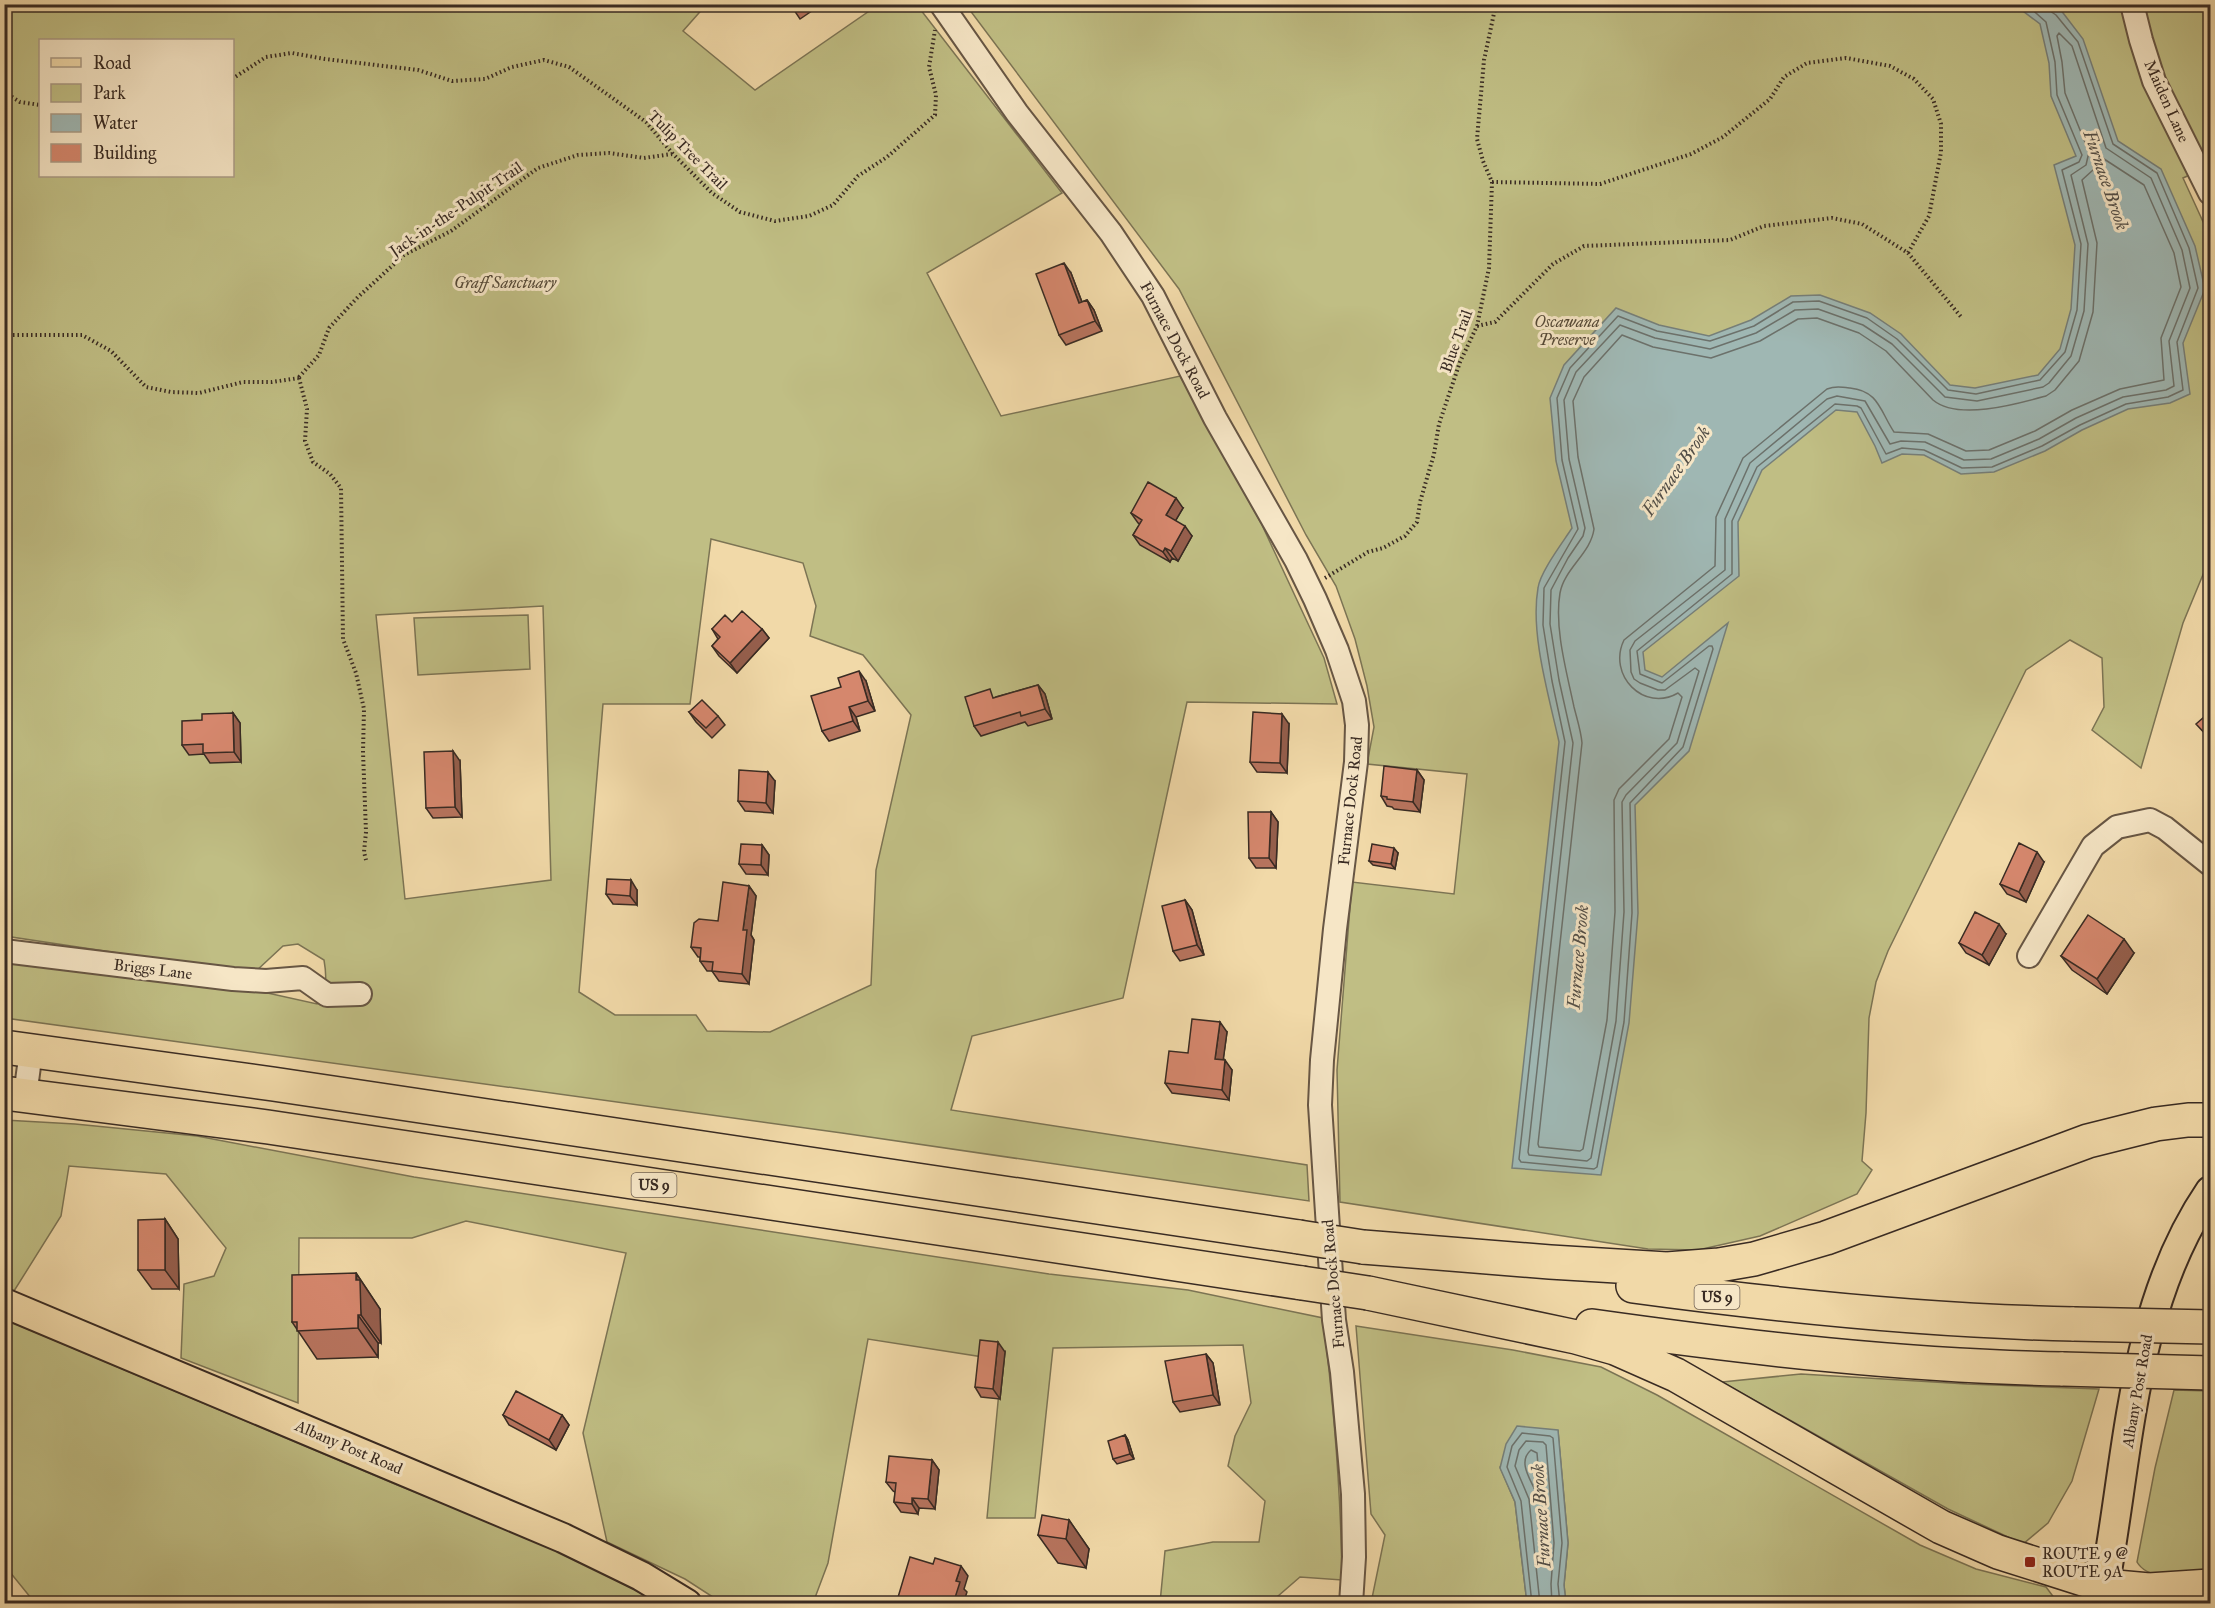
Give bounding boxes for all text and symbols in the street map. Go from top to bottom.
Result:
legend [39,39,234,177]
text: Road [93,52,131,74]
street label: Maiden Lane [2140,57,2194,145]
text: Park [93,82,126,104]
street label: Tulip Tree Trail [644,106,732,194]
text: Water [93,112,138,134]
water label: Furnace Brook [2078,126,2133,233]
text: Building [93,142,157,165]
street label: Jack-in-the-Pulpit Trail [384,157,527,263]
park label: Graff Sanctuary [454,273,557,293]
street label: Furnace Dock Road [1136,278,1214,402]
street label: Blue Trail [1436,306,1476,375]
park label: Oscawana Preserve [1534,312,1600,349]
water label: Furnace Brook [1637,422,1715,521]
street label: Furnace Dock Road [1334,736,1366,866]
water label: Furnace Brook [1562,904,1594,1011]
street label: Briggs Lane [113,955,194,984]
road number: US 9 [632,1173,676,1197]
street label: Furnace Dock Road [1318,1219,1348,1349]
road number: US 9 [1694,1285,1740,1309]
street label: Albany Post Road [2117,1333,2156,1450]
street label: Albany Post Road [291,1415,406,1478]
water label: Furnace Brook [1526,1463,1556,1570]
place label: ROUTE 9 @ ROUTE 9A [2042,1544,2128,1581]
marker: ROUTE 9 @ ROUTE 9A [2023,1555,2037,1569]

